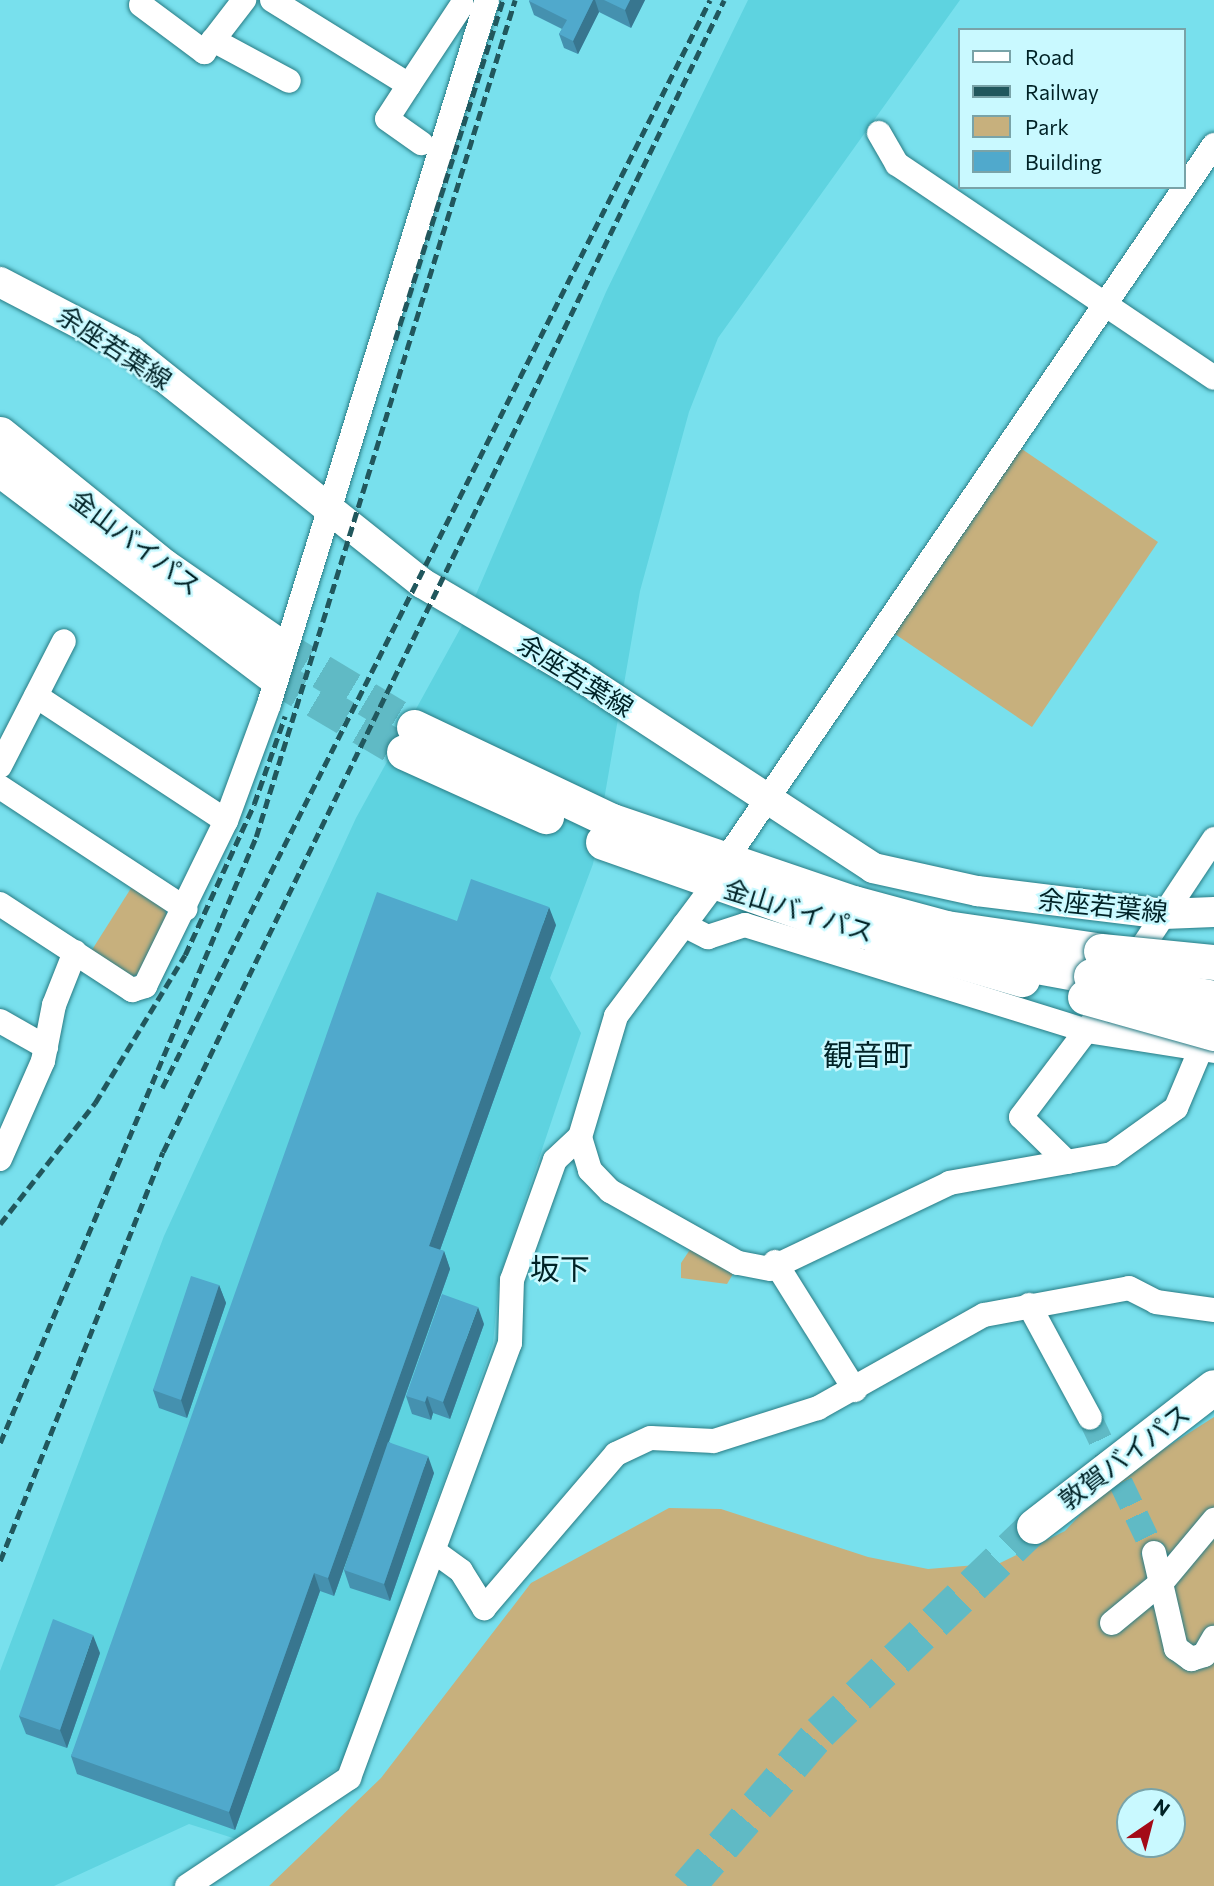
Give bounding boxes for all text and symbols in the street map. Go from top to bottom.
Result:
legend [958,28,1186,189]
text: Road [1025,44,1074,69]
text: Railway [1025,79,1099,104]
text: Park [1025,114,1069,139]
text: Building [1025,149,1102,174]
street label: 余座若葉線 [52,299,178,395]
street label: 金山バイパス [64,483,208,601]
street label: 余座若葉線 [513,627,639,723]
street label: 金山バイパス [720,872,878,948]
street label: 余座若葉線 [1037,883,1169,927]
district label: 観音町 [823,1036,913,1072]
district label: 坂下 [530,1250,590,1286]
street label: 敦賀バイパス [1052,1397,1196,1515]
north arrow [1116,1788,1186,1858]
text: N [1150,1794,1175,1821]

